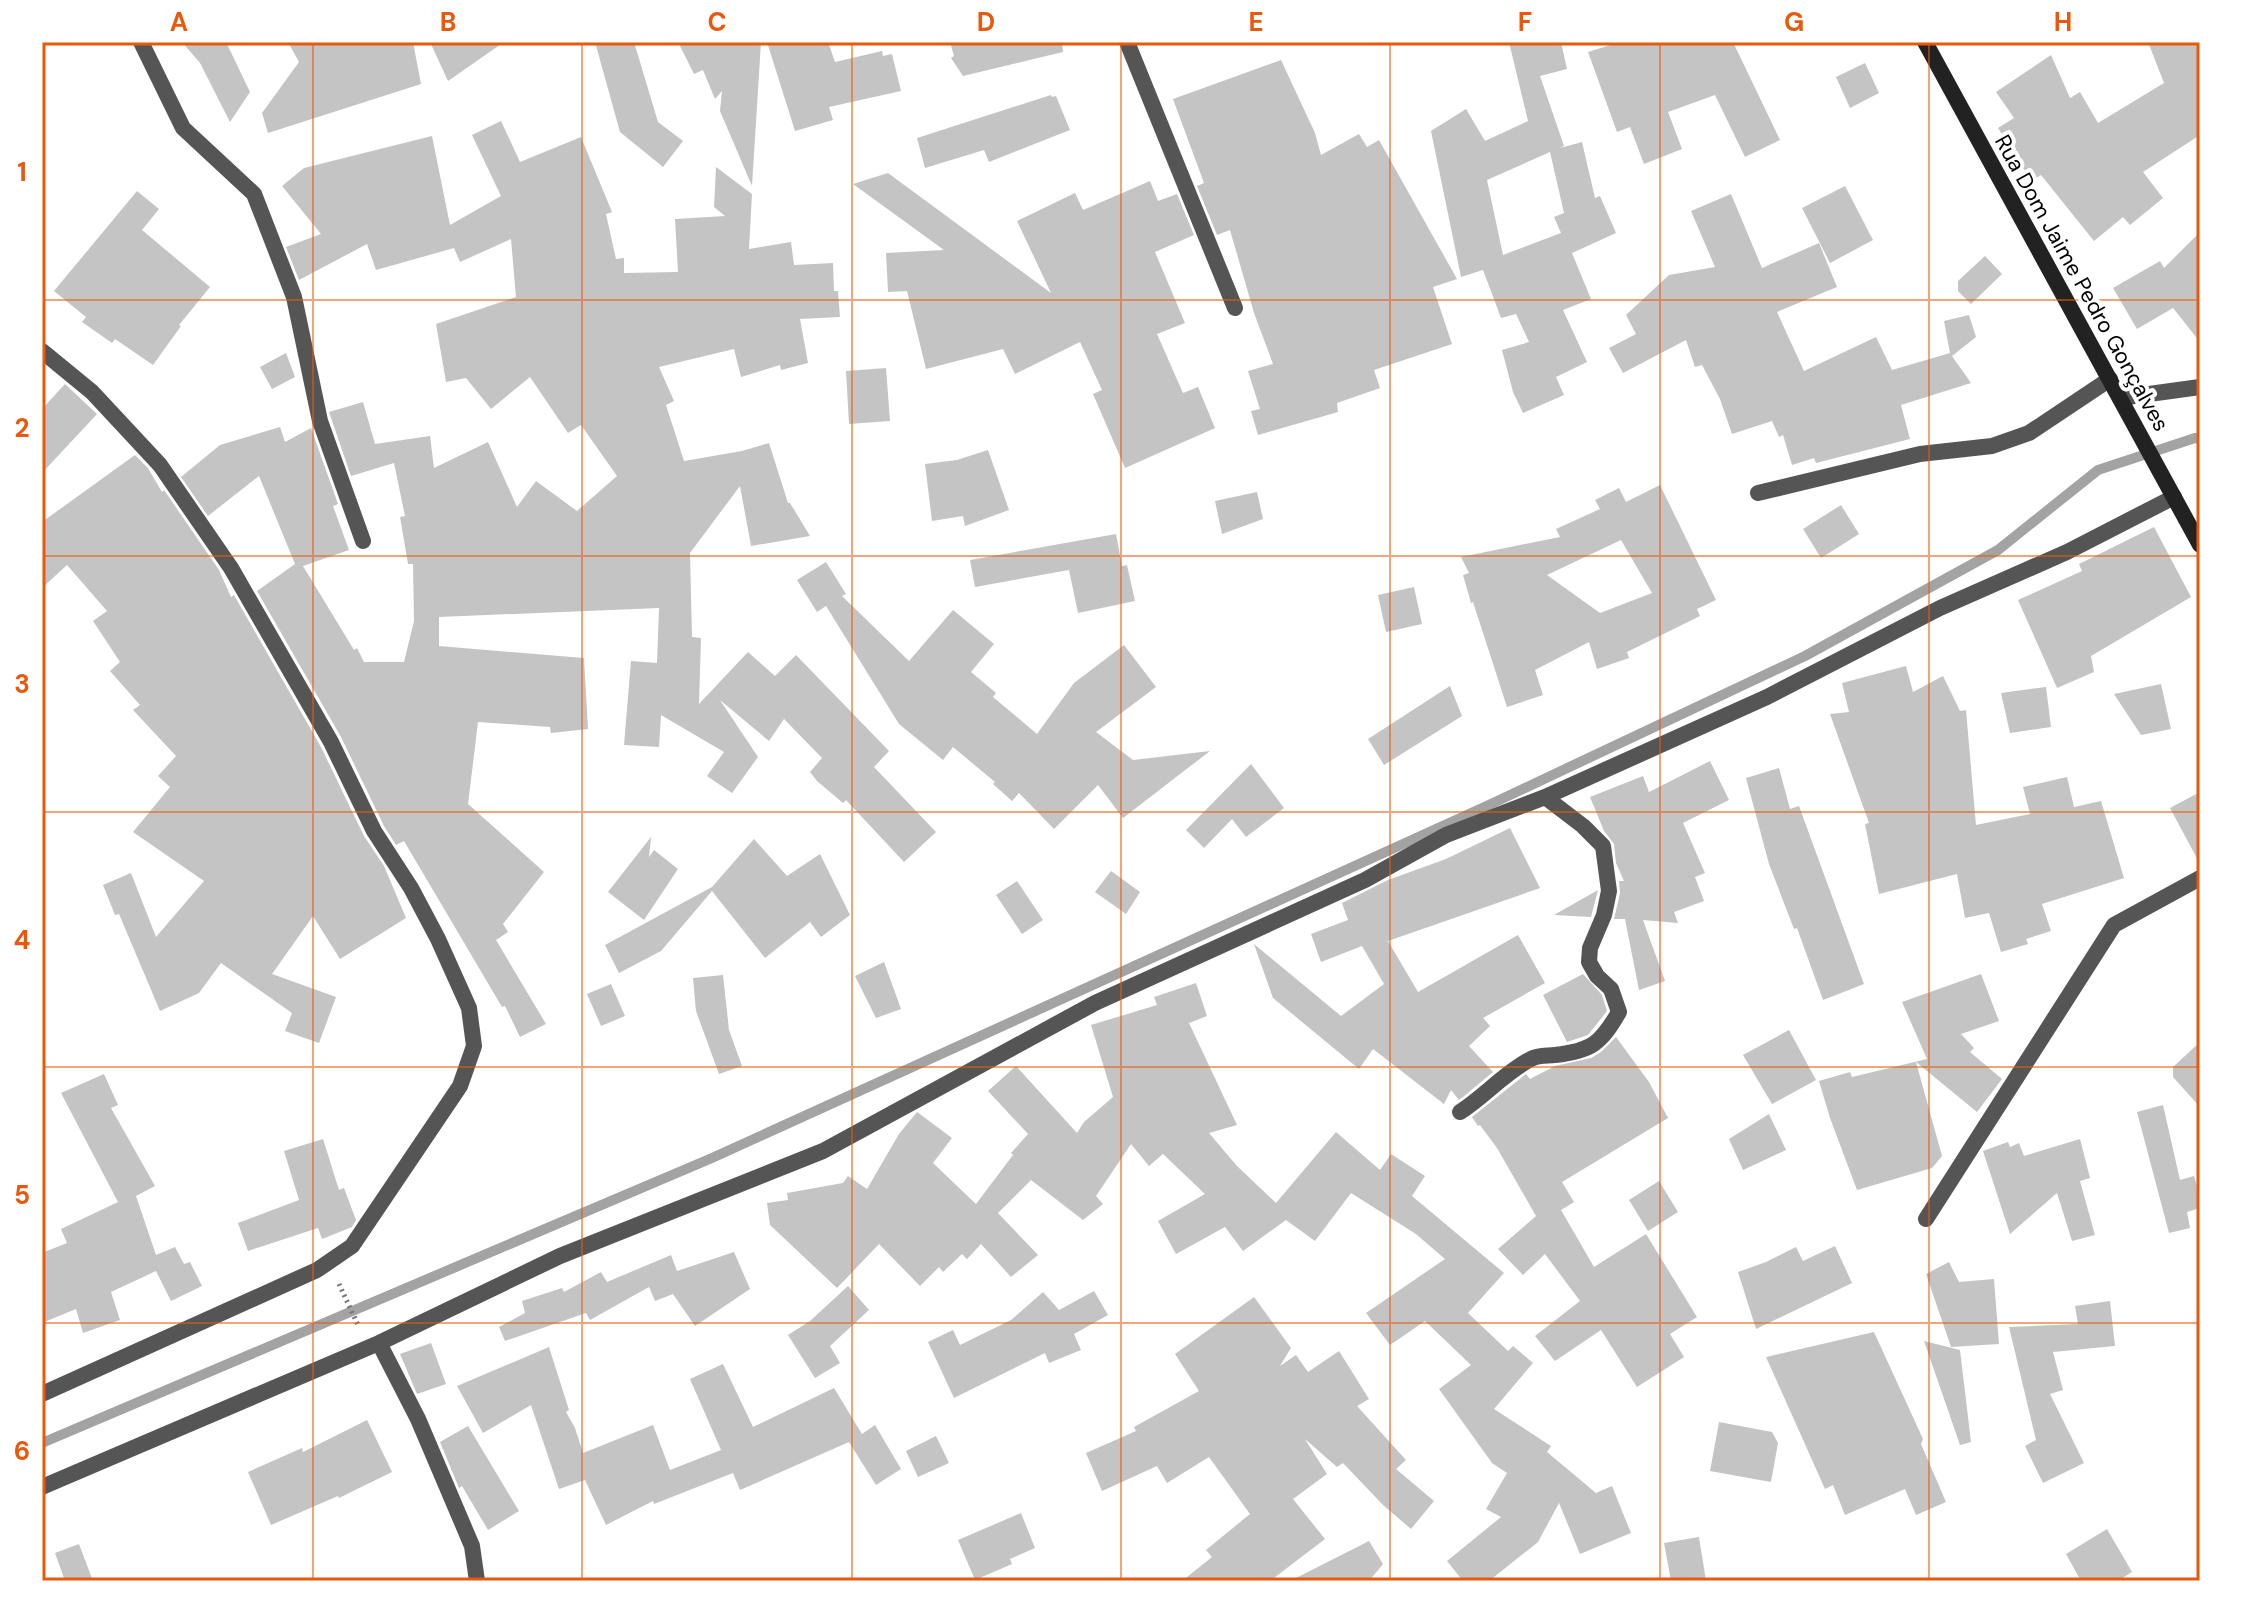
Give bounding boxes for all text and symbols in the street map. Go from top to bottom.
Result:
text: A [170,5,188,39]
text: B [440,5,456,39]
text: C [707,5,727,39]
text: D [977,5,995,39]
text: E [1248,5,1264,39]
text: F [1518,5,1532,39]
text: G [1784,5,1804,39]
text: H [2054,5,2072,39]
street label: Rua Dom Jaime Pedro Gonçalves [1988,130,2176,436]
text: 1 [17,155,27,189]
text: 2 [14,411,30,445]
text: 3 [14,667,30,701]
text: 4 [14,923,30,957]
text: 5 [14,1178,30,1212]
text: 6 [14,1434,30,1468]

